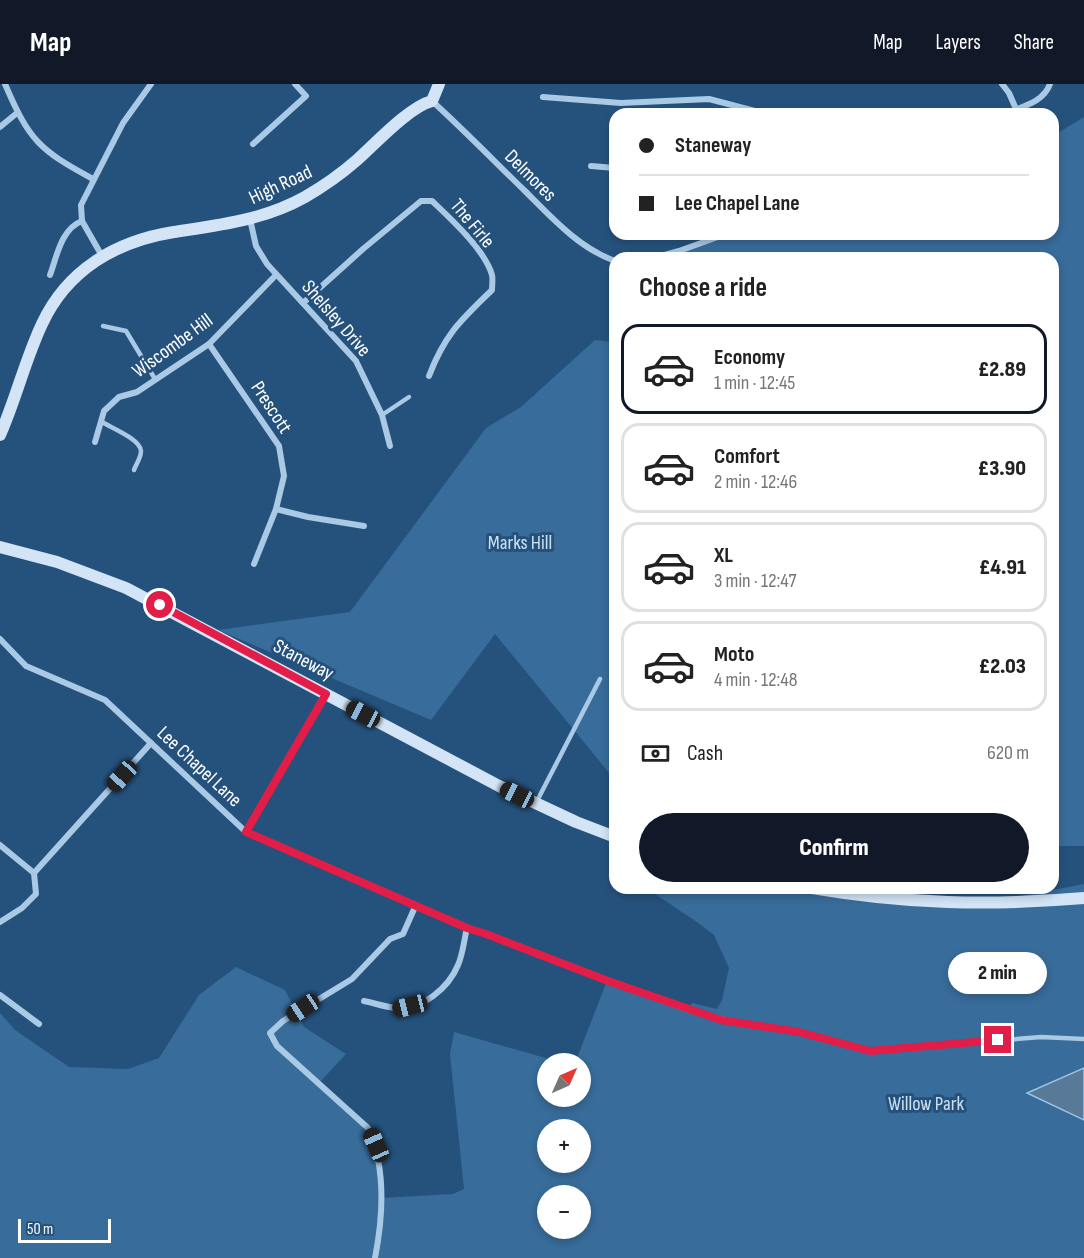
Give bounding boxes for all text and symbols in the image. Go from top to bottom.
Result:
text: Map [30,26,71,59]
text: Map [873,30,902,55]
text: Layers [935,30,981,55]
text: Share [1014,30,1054,55]
text: Staneway [675,132,751,159]
street label: Delmores [499,145,561,207]
street label: High Road [245,160,316,210]
text: Lee Chapel Lane [675,190,800,217]
street label: The Firle [445,194,500,253]
text: Choose a ride [639,272,767,304]
street label: Shelsley Drive [297,276,376,362]
street label: Wiscombe Hill [128,309,218,383]
icon: car [642,342,696,396]
text: Economy [714,344,785,371]
text: £2.89 [978,356,1026,383]
text: 1 min · 12:45 [714,371,795,395]
street label: Prescott [245,377,297,438]
icon: car [642,441,696,495]
text: Comfort [714,443,780,470]
text: £3.90 [978,455,1026,482]
text: 2 min · 12:46 [714,470,797,494]
park label: Marks Hill [488,531,552,555]
icon: car [642,540,696,594]
text: XL [714,542,733,569]
text: £4.91 [979,554,1026,581]
text: 3 min · 12:47 [714,569,796,593]
route start [146,591,173,618]
street label: Staneway [269,634,338,686]
icon: car [642,639,696,693]
text: Moto [714,641,754,668]
text: £2.03 [979,653,1026,680]
text: 4 min · 12:48 [714,668,797,692]
car [343,698,383,730]
street label: Lee Chapel Lane [152,721,247,812]
icon: cash [639,737,672,770]
text: Cash [687,740,723,767]
text: 620 m [987,741,1029,765]
car [103,757,141,795]
car [497,779,537,811]
button: Confirm [639,813,1029,882]
callout: 2 min [948,953,1048,995]
text: 2 min [978,961,1017,985]
car [283,991,323,1025]
car [390,993,430,1019]
route end [984,1026,1011,1053]
north arrow [537,1053,591,1107]
map controls [537,1053,591,1239]
park label: Willow Park [888,1092,964,1116]
button: + [537,1119,591,1173]
car [360,1125,392,1165]
button: − [537,1185,591,1239]
scale bar [18,1216,111,1244]
text: 50 m [27,1220,53,1239]

